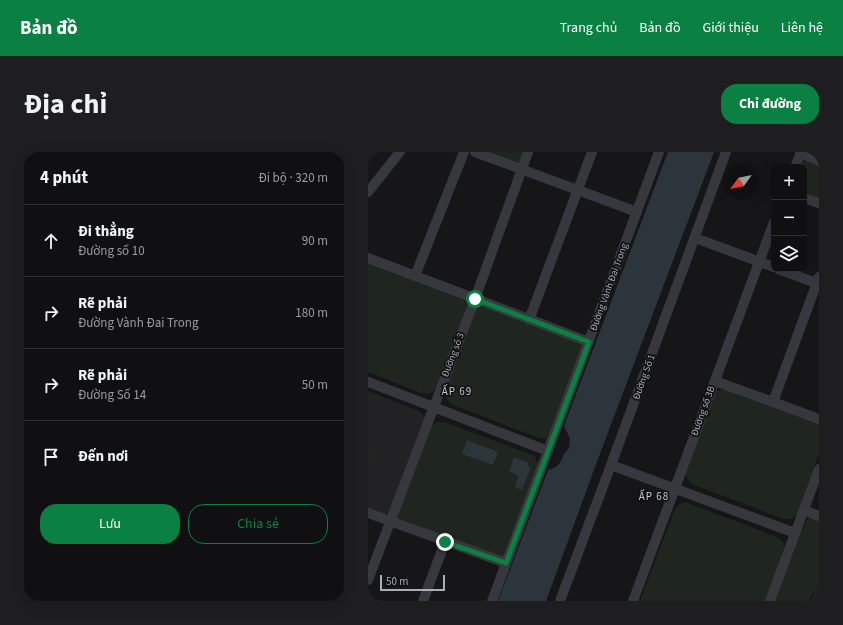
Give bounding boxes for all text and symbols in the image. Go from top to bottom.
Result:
text: Bản đồ [20,15,78,42]
text: Trang chủ [560,18,617,38]
text: Bản đồ [639,18,681,38]
text: Giới thiệu [703,18,759,38]
text: Liên hệ [781,18,823,38]
text: Địa chỉ [24,84,107,124]
button: Chỉ đường [721,84,819,124]
north arrow [723,164,759,200]
map controls [771,164,807,272]
button: + [771,164,807,200]
text: 4 phút [40,166,88,190]
text: Đi bộ · 320 m [259,169,328,187]
button: − [771,200,807,236]
text: Đi thẳng [78,221,134,242]
icon: ahead [40,230,62,252]
text: 90 m [302,232,328,250]
button: layers [771,236,807,272]
street label: Đường Vành Đai Trong [587,241,631,333]
text: Đường số 10 [78,242,145,260]
route start [466,290,484,308]
text: Rẽ phải [78,293,127,314]
icon: right [40,302,62,324]
text: 180 m [295,304,328,322]
text: Đường Vành Đai Trong [78,314,198,332]
street label: Đường số 3 [438,331,468,379]
street label: Đường Số 1 [629,352,659,402]
text: Rẽ phải [78,365,127,386]
icon: right [40,374,62,396]
text: 50 m [302,376,328,394]
district label: ẤP 69 [442,384,472,399]
street label: Đường số 3B [687,384,719,438]
text: Đường Số 14 [78,386,146,404]
icon: arrive [40,446,62,468]
text: Đến nơi [78,446,128,467]
district label: ẤP 68 [639,489,669,504]
button: Lưu [40,504,180,544]
button: Chia sẻ [188,504,328,544]
route end [436,533,454,551]
scale bar [380,573,445,592]
text: 50 m [386,574,408,589]

